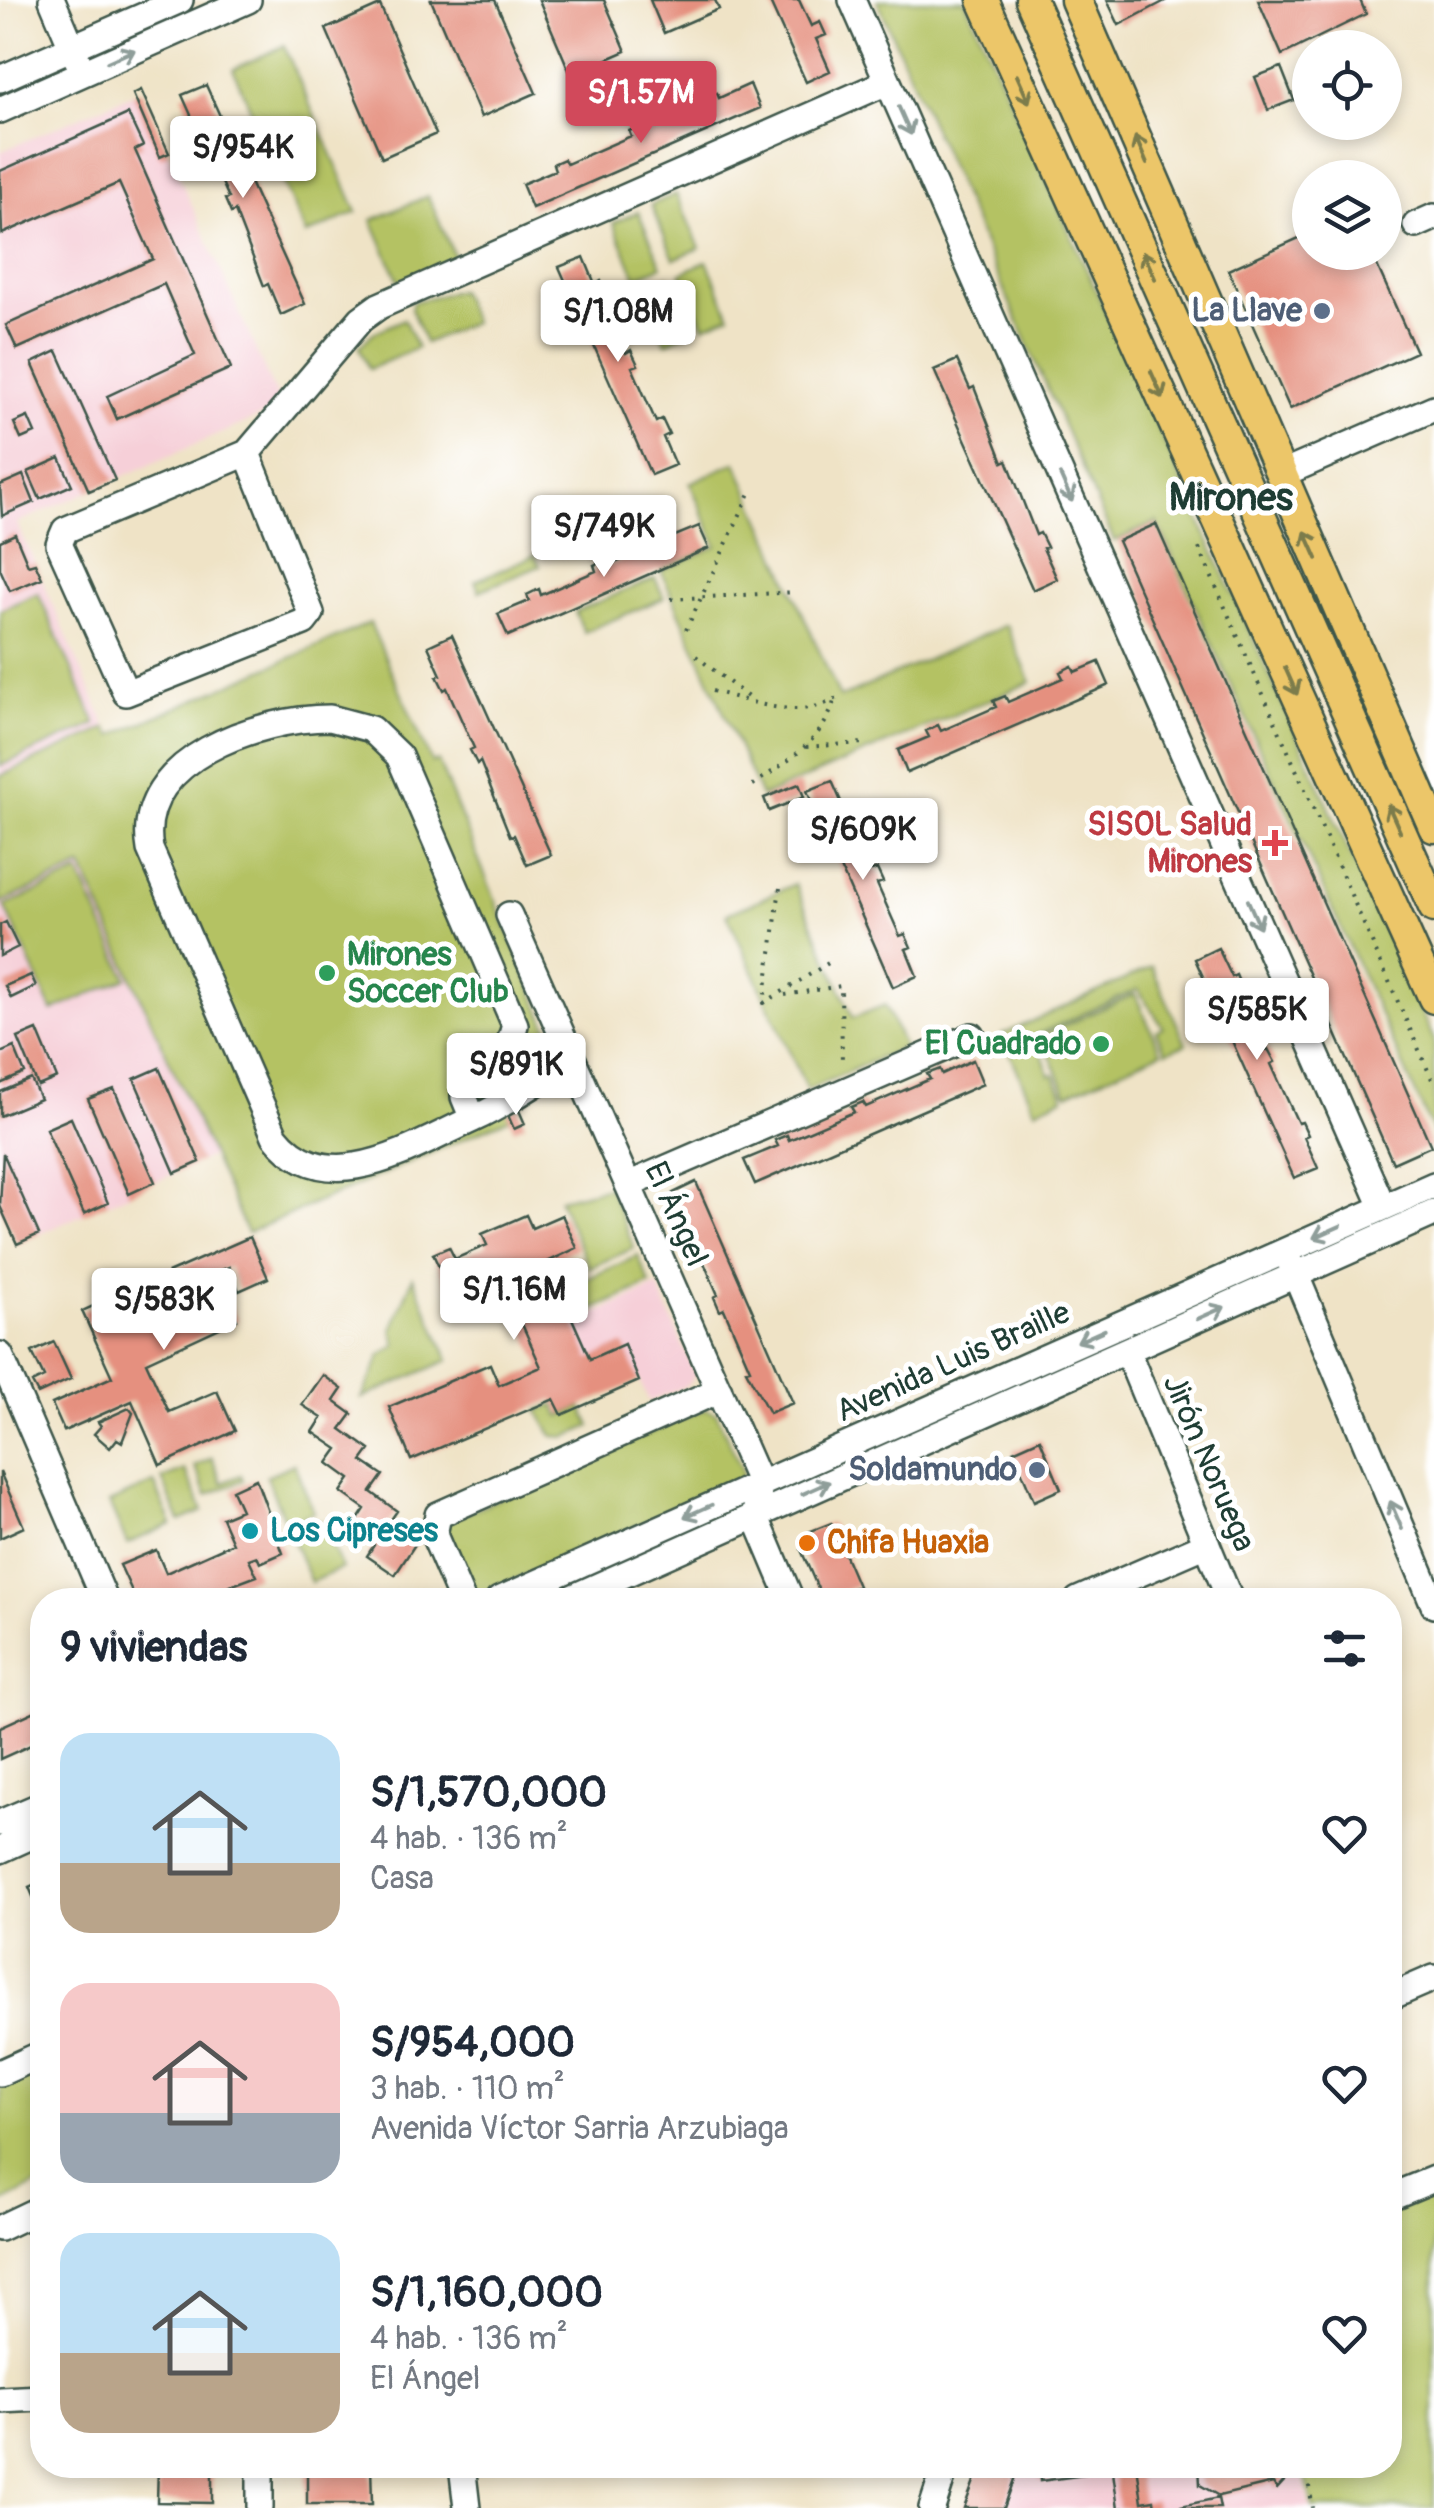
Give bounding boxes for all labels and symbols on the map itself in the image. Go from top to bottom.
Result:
one-way arrow [105,46,135,65]
pin: S/1.57M [549,61,733,146]
one-way arrow [1015,73,1033,104]
one-way arrow [897,105,915,136]
pin: S/954K [162,116,324,201]
one-way arrow [1131,135,1149,166]
one-way arrow [1139,250,1157,281]
pin: S/1.08M [526,280,710,365]
place label: La Llave [1191,291,1303,331]
marker: La Llave [1311,300,1333,322]
one-way arrow [1149,369,1167,400]
one-way arrow [1058,472,1076,503]
district label: Mirones [1169,474,1293,522]
pin: S/749K [523,495,685,580]
one-way arrow [1301,530,1319,561]
one-way arrow [1282,665,1301,695]
pin: S/609K [782,798,944,883]
one-way arrow [1384,804,1403,834]
place label: SISOL Salud Mirones [1087,805,1253,882]
marker: SISOL Salud Mirones [1262,830,1288,856]
one-way arrow [1246,898,1264,929]
place label: Mirones Soccer Club [347,935,509,1012]
marker: Mirones Soccer Club [316,962,338,984]
pin: S/585K [1176,978,1338,1063]
place label: El Cuadrado [925,1024,1081,1064]
pin: S/891K [435,1033,597,1118]
marker: El Cuadrado [1090,1033,1112,1055]
street label: El Ángel [635,1155,717,1273]
one-way arrow [1312,1224,1343,1242]
pin: S/1.16M [422,1258,606,1343]
pin: S/583K [83,1268,245,1353]
street label: Avenida Luis Braille [830,1292,1076,1432]
one-way arrow [1195,1303,1226,1321]
one-way arrow [1076,1328,1107,1346]
street label: Jirón Noruega [1154,1369,1264,1557]
place label: Soldamundo [848,1450,1017,1490]
marker: Soldamundo [1026,1459,1048,1481]
one-way arrow [800,1478,830,1496]
one-way arrow [1386,1500,1404,1531]
one-way arrow [684,1503,714,1522]
place label: Los Cipreses [270,1511,439,1551]
marker: Los Cipreses [239,1520,261,1542]
place label: Chifa Huaxia [827,1523,989,1563]
marker: Chifa Huaxia [796,1532,818,1554]

